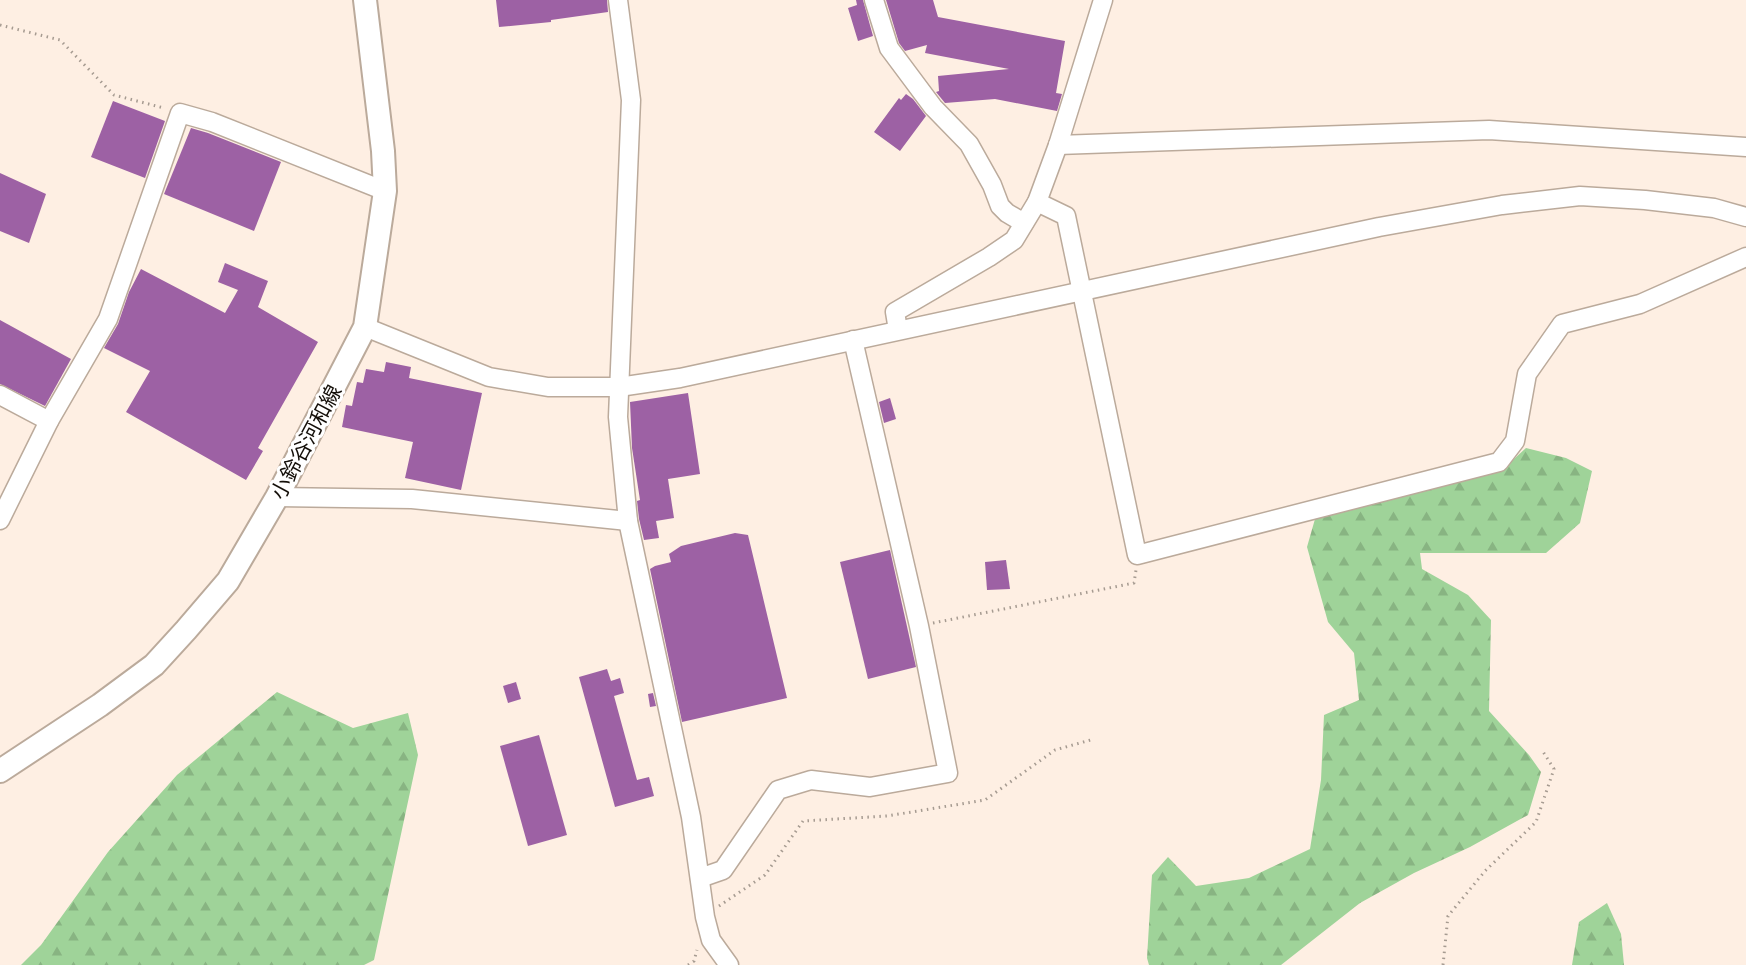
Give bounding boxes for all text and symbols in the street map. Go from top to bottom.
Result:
street label: 小鈴谷河和線 [266,381,346,503]

